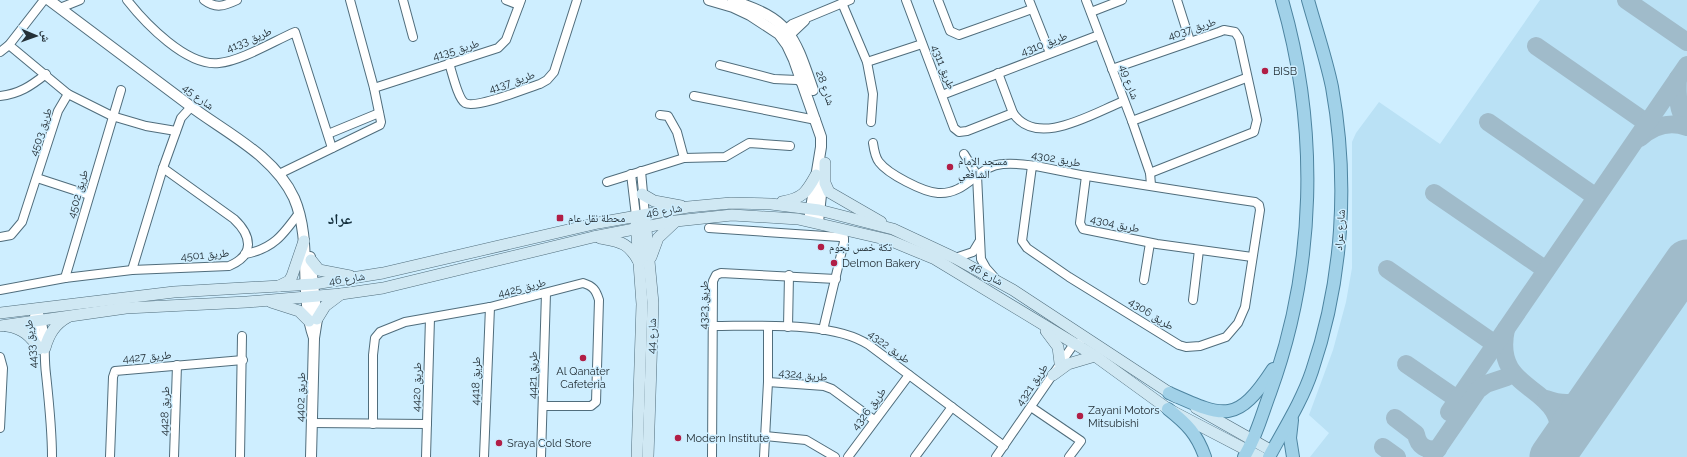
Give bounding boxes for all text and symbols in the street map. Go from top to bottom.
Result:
street label: طريق 4037 [1166,15,1218,43]
north arrow [16,16,56,56]
street label: طريق 4133 [224,25,274,55]
street label: طريق 4310 [1019,29,1069,59]
text: ش [38,30,52,43]
street label: طريق 4135 [431,37,481,63]
street label: طريق 4311 [928,43,958,91]
street label: شارع 49 [1116,63,1142,101]
place label: BISB [1273,65,1297,78]
marker: BISB [1260,66,1270,76]
street label: طريق 4137 [487,68,537,96]
street label: شارع 28 [813,69,837,107]
street label: شارع 45 [180,81,216,113]
street label: طريق 4503 [27,106,55,158]
street label: طريق 4302 [1030,148,1082,170]
place label: مسجد الإمام الشافعي [958,155,1007,182]
marker: مسجد الإمام الشافعي [945,162,955,172]
street label: طريق 4502 [65,168,91,220]
street label: شارع 46 [645,201,683,221]
street label: شارع عراد [1332,209,1348,251]
district label: عراد [328,210,352,228]
place label: محطة نقل عام [568,212,625,225]
street label: طريق 4304 [1089,212,1141,236]
marker: محطة نقل عام [555,213,565,223]
place label: تكة خمس نجوم [829,241,893,254]
marker: تكة خمس نجوم [816,242,826,252]
street label: طريق 4501 [180,246,230,264]
place label: Delmon Bakery [842,257,920,270]
marker: Delmon Bakery [829,258,839,268]
street label: شارع 46 [967,260,1005,288]
street label: شارع 46 [328,270,366,288]
street label: طريق 4425 [497,276,547,300]
street label: طريق 4323 [697,280,711,330]
street label: طريق 4306 [1126,295,1176,333]
street label: شارع 44 [645,318,659,354]
street label: طريق 4433 [22,319,40,369]
street label: طريق 4322 [865,327,913,367]
street label: طريق 4427 [122,348,172,366]
street label: طريق 4421 [526,351,540,399]
marker: Al Qanater Cafeteria [578,353,588,363]
street label: طريق 4418 [469,356,483,406]
street label: طريق 4420 [410,362,424,412]
street label: طريق 4321 [1013,362,1051,408]
place label: Al Qanater Cafeteria [556,365,610,391]
street label: طريق 4324 [778,366,828,384]
street label: طريق 4402 [294,372,308,422]
street label: طريق 4326 [849,385,889,433]
street label: طريق 4428 [158,386,172,436]
place label: Zayani Motors Mitsubishi [1088,404,1159,430]
marker: Zayani Motors Mitsubishi [1075,411,1085,421]
place label: Modern Institute [686,432,770,445]
marker: Modern Institute [673,433,683,443]
place label: Sraya Cold Store [507,437,592,450]
marker: Sraya Cold Store [494,438,504,448]

